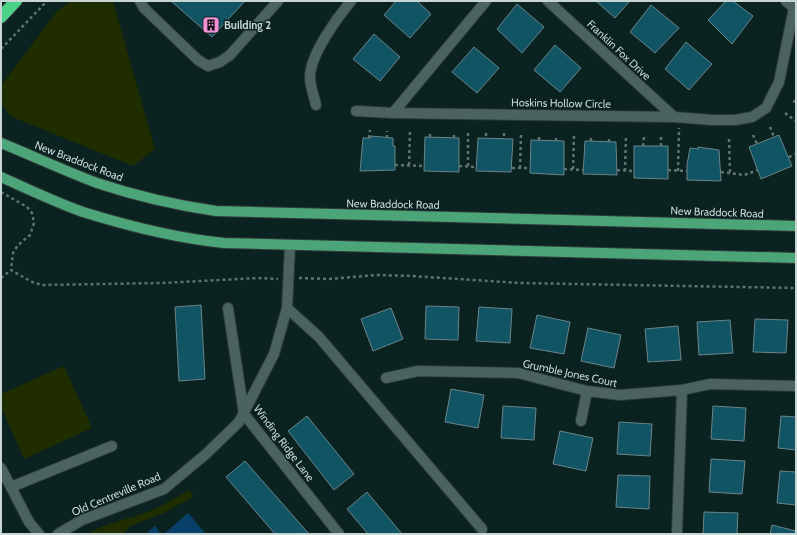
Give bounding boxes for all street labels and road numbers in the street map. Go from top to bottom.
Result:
street label: Franklin Fox Drive [584,17,654,83]
street label: Hoskins Hollow Circle [511,95,611,111]
street label: New Braddock Road [33,138,125,184]
street label: New Braddock Road [346,196,440,212]
street label: New Braddock Road [670,203,764,221]
street label: Grumble Jones Court [522,356,619,390]
street label: Winding Ridge Lane [251,402,318,484]
street label: Old Centreville Road [69,469,163,519]

